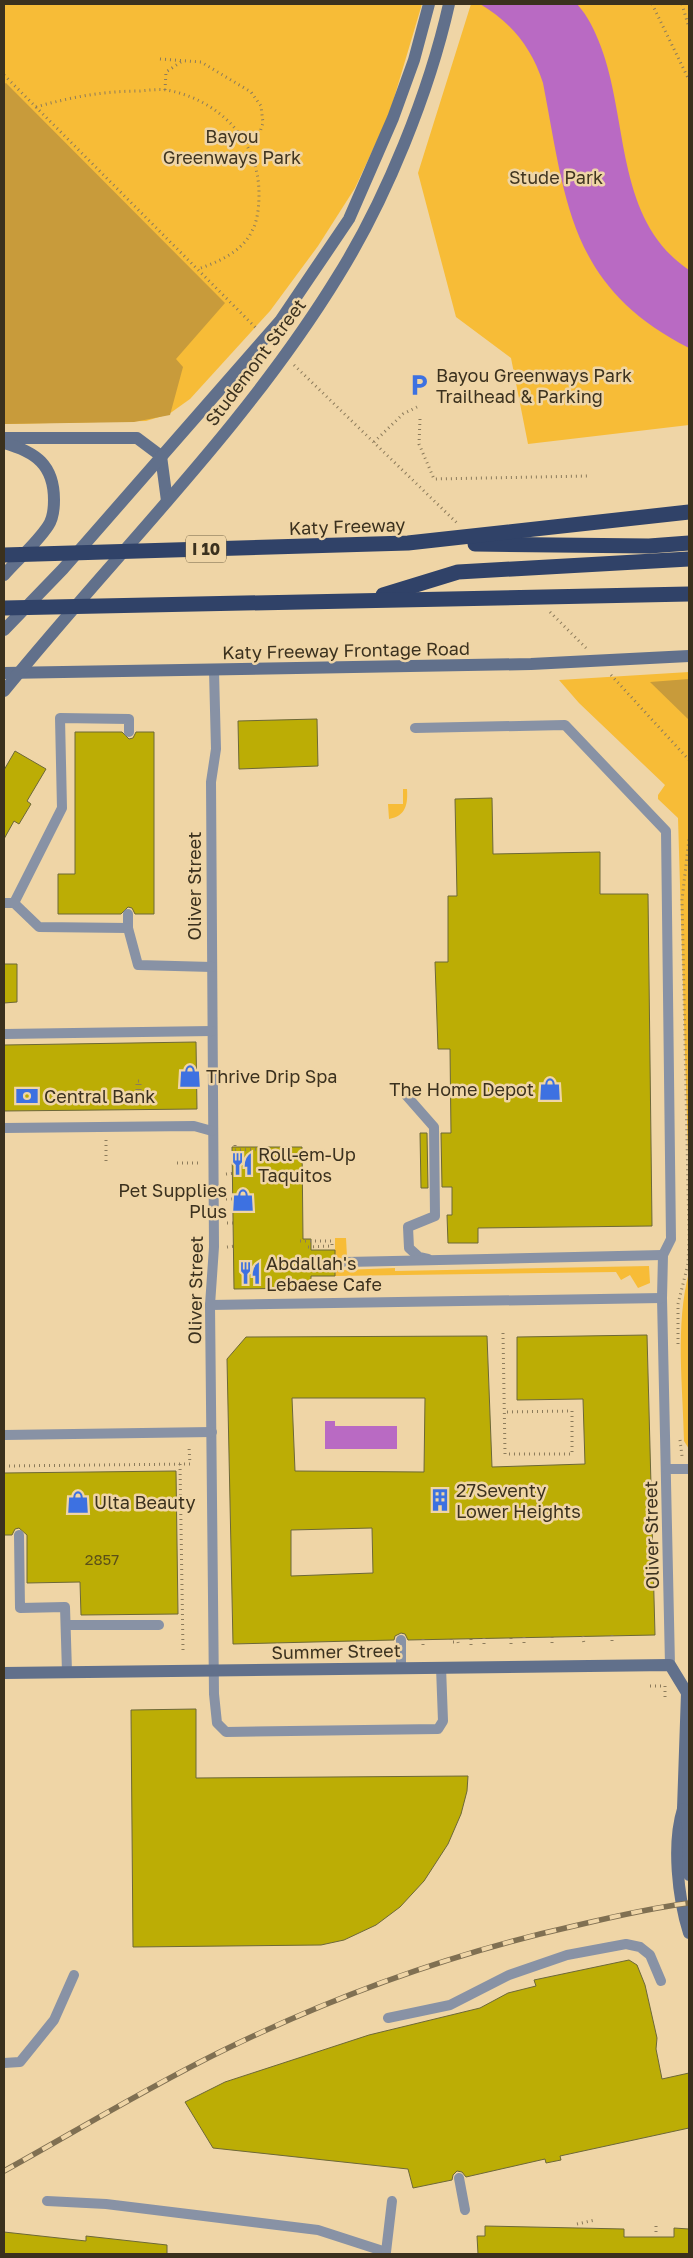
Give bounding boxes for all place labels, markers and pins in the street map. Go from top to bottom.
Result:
place label: Bayou Greenways Park Trailhead & Parking [436,364,632,407]
parking icon: Bayou Greenways Park Trailhead & Parking [406,372,432,398]
shop icon: Thrive Drip Spa [177,1063,203,1089]
place label: Thrive Drip Spa [206,1065,338,1087]
shop icon: The Home Depot [537,1076,563,1102]
place label: The Home Depot [389,1078,534,1100]
bank icon: Central Bank [14,1083,40,1109]
place label: Central Bank [44,1085,156,1107]
place label: Roll-em-Up Taquitos [258,1143,356,1186]
restaurant icon: Roll-em-Up Taquitos [229,1151,255,1177]
place label: Pet Supplies Plus [118,1179,227,1222]
shop icon: Pet Supplies Plus [230,1187,256,1213]
place label: Abdallah's Lebaese Cafe [266,1252,382,1295]
restaurant icon: Abdallah's Lebaese Cafe [237,1260,263,1286]
place label: 27Seventy Lower Heights [456,1479,581,1522]
building icon: 27Seventy Lower Heights [427,1487,453,1513]
shop icon: Ulta Beauty [65,1489,91,1515]
place label: Ulta Beauty [94,1491,196,1513]

